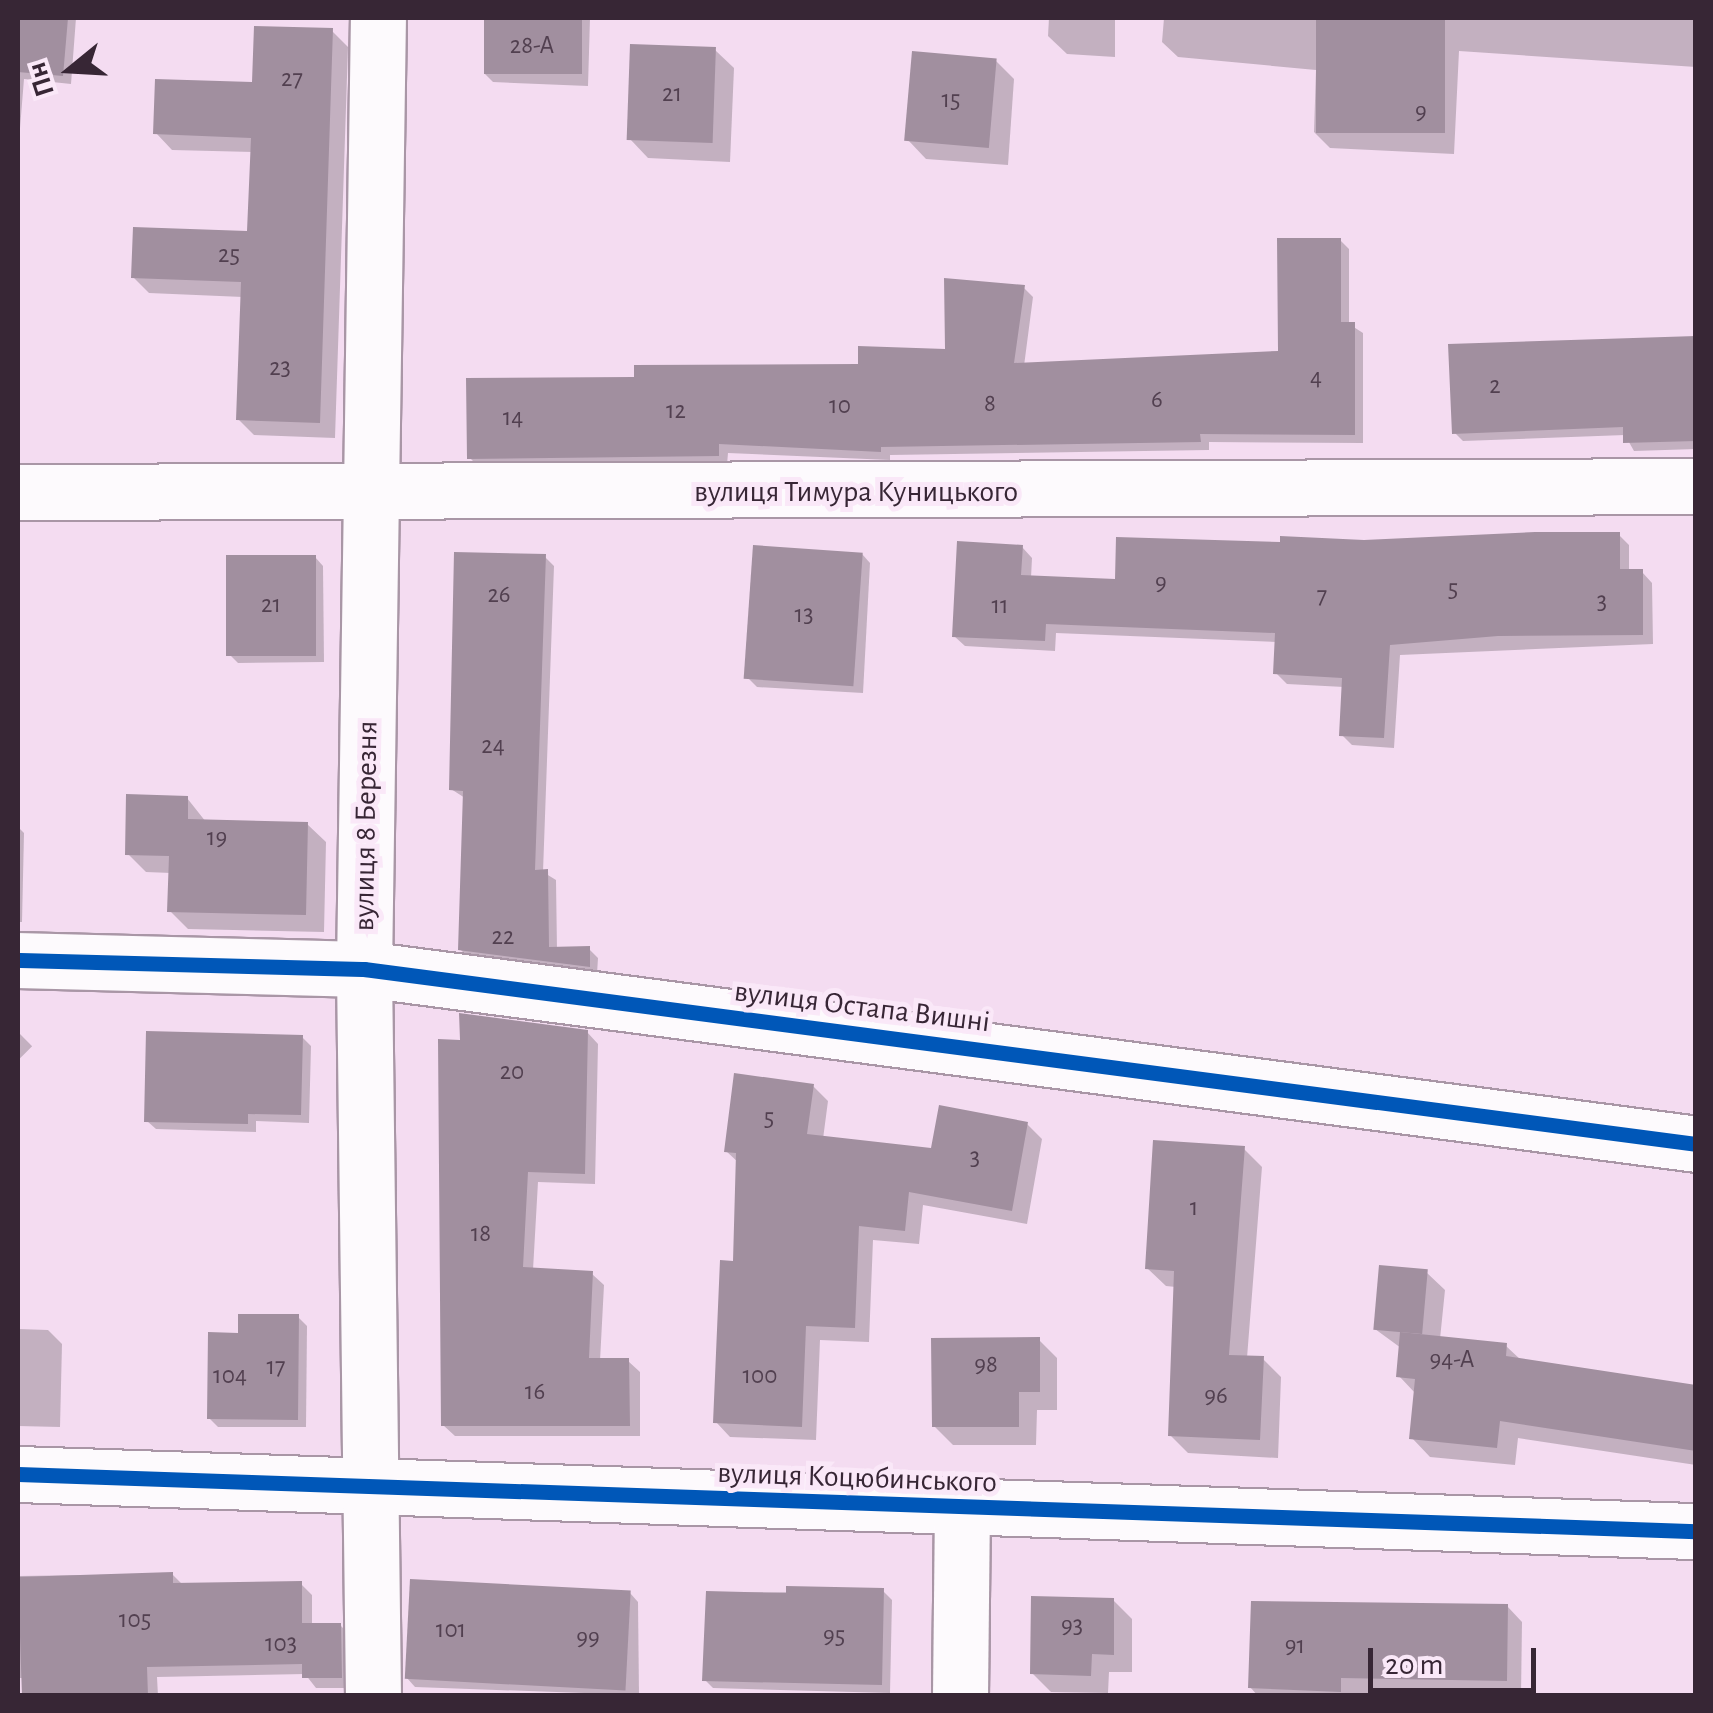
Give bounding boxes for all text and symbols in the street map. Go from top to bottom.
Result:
north arrow [20,20,120,120]
house number: 28-А [510,31,554,61]
text: Пн [23,59,60,100]
house number: 27 [281,64,303,94]
house number: 21 [662,79,682,109]
house number: 15 [941,85,961,115]
house number: 9 [1415,97,1427,127]
house number: 25 [218,240,240,270]
house number: 23 [269,353,291,383]
house number: 4 [1310,363,1322,393]
house number: 2 [1489,371,1501,401]
house number: 6 [1151,385,1163,415]
house number: 8 [984,389,996,419]
house number: 10 [829,391,851,421]
house number: 12 [666,396,686,426]
house number: 14 [503,403,523,433]
street label: вулиця Тимура Куницького [694,474,1018,510]
house number: 9 [1155,568,1167,598]
house number: 5 [1448,574,1458,604]
house number: 26 [487,580,511,610]
house number: 7 [1317,581,1327,611]
house number: 3 [1597,587,1607,617]
house number: 21 [261,590,281,620]
house number: 11 [991,591,1009,621]
house number: 13 [795,600,813,630]
street label: вулиця 8 Березня [346,720,386,932]
house number: 24 [481,731,505,761]
house number: 19 [207,823,227,853]
house number: 22 [492,922,514,952]
street label: вулиця Остапа Вишні [732,973,992,1041]
house number: 20 [500,1057,524,1087]
house number: 5 [764,1103,774,1133]
house number: 3 [970,1143,980,1173]
house number: 1 [1190,1193,1198,1223]
house number: 18 [471,1219,491,1249]
house number: 94-А [1430,1345,1474,1375]
house number: 98 [974,1350,998,1380]
house number: 17 [266,1352,286,1382]
house number: 104 [213,1361,247,1391]
house number: 100 [743,1361,777,1391]
house number: 16 [525,1377,545,1407]
house number: 96 [1204,1381,1228,1411]
street label: вулиця Коцюбинського [717,1455,997,1501]
house number: 105 [119,1605,151,1635]
house number: 93 [1061,1611,1083,1641]
house number: 101 [436,1615,466,1645]
house number: 95 [823,1621,845,1651]
house number: 99 [576,1623,600,1653]
scale bar [1373,1628,1540,1690]
house number: 103 [265,1629,297,1659]
house number: 91 [1285,1631,1305,1661]
text: 20 m [1385,1650,1443,1680]

